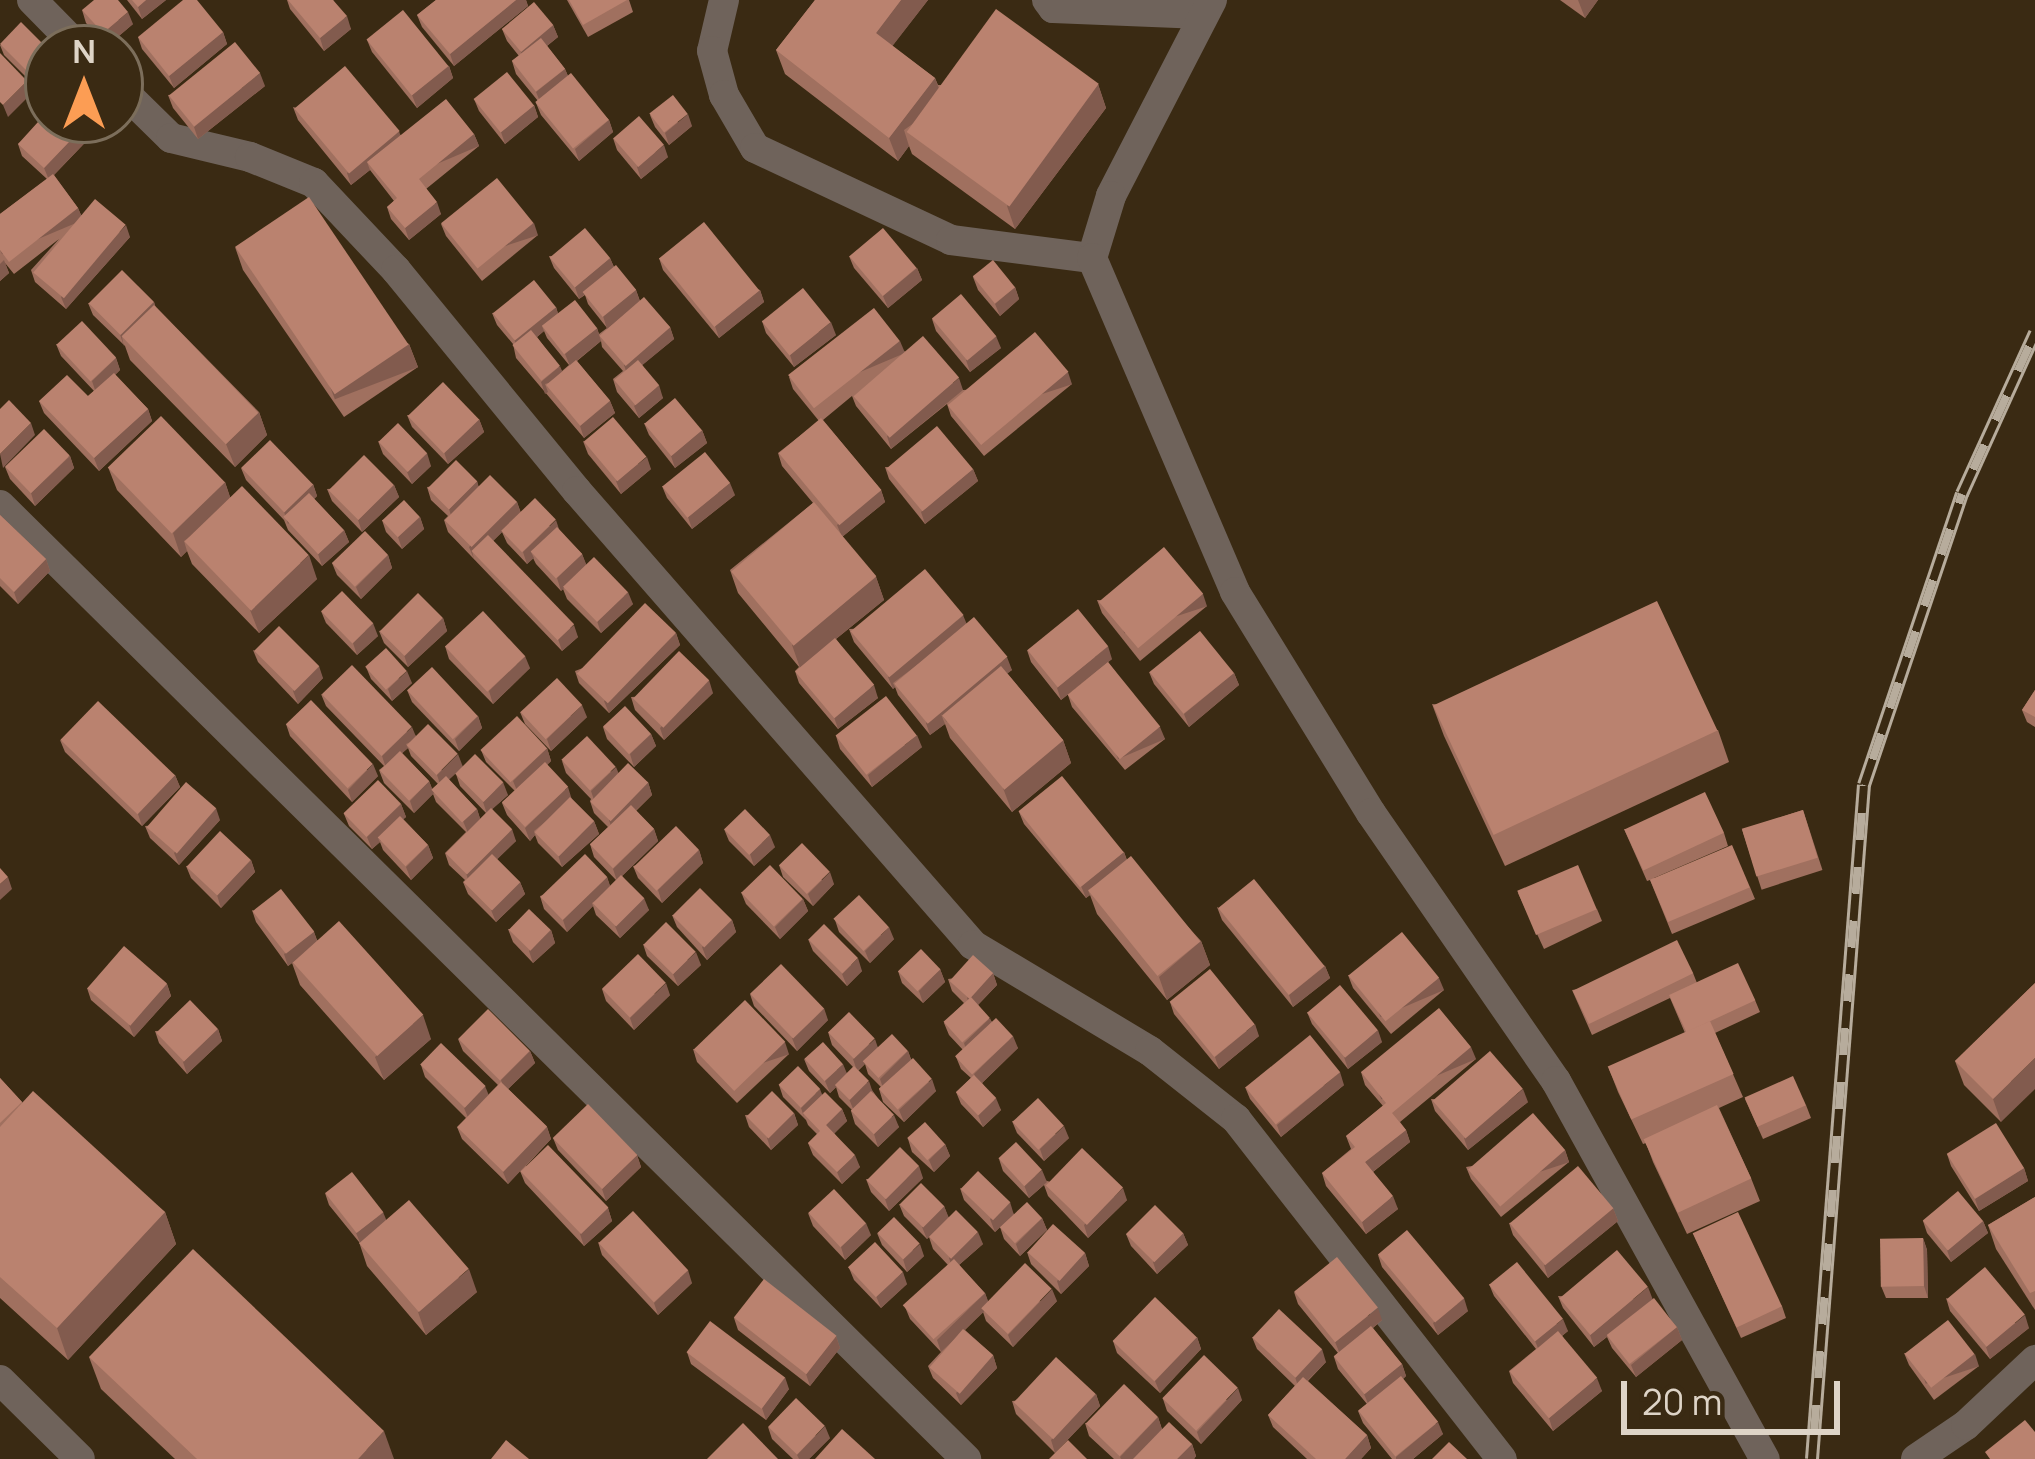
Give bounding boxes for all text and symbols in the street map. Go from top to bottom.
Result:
north arrow [24,24,144,144]
text: N [72,28,96,73]
scale bar [1627,1357,1846,1431]
text: 20 m [1642,1377,1722,1426]

